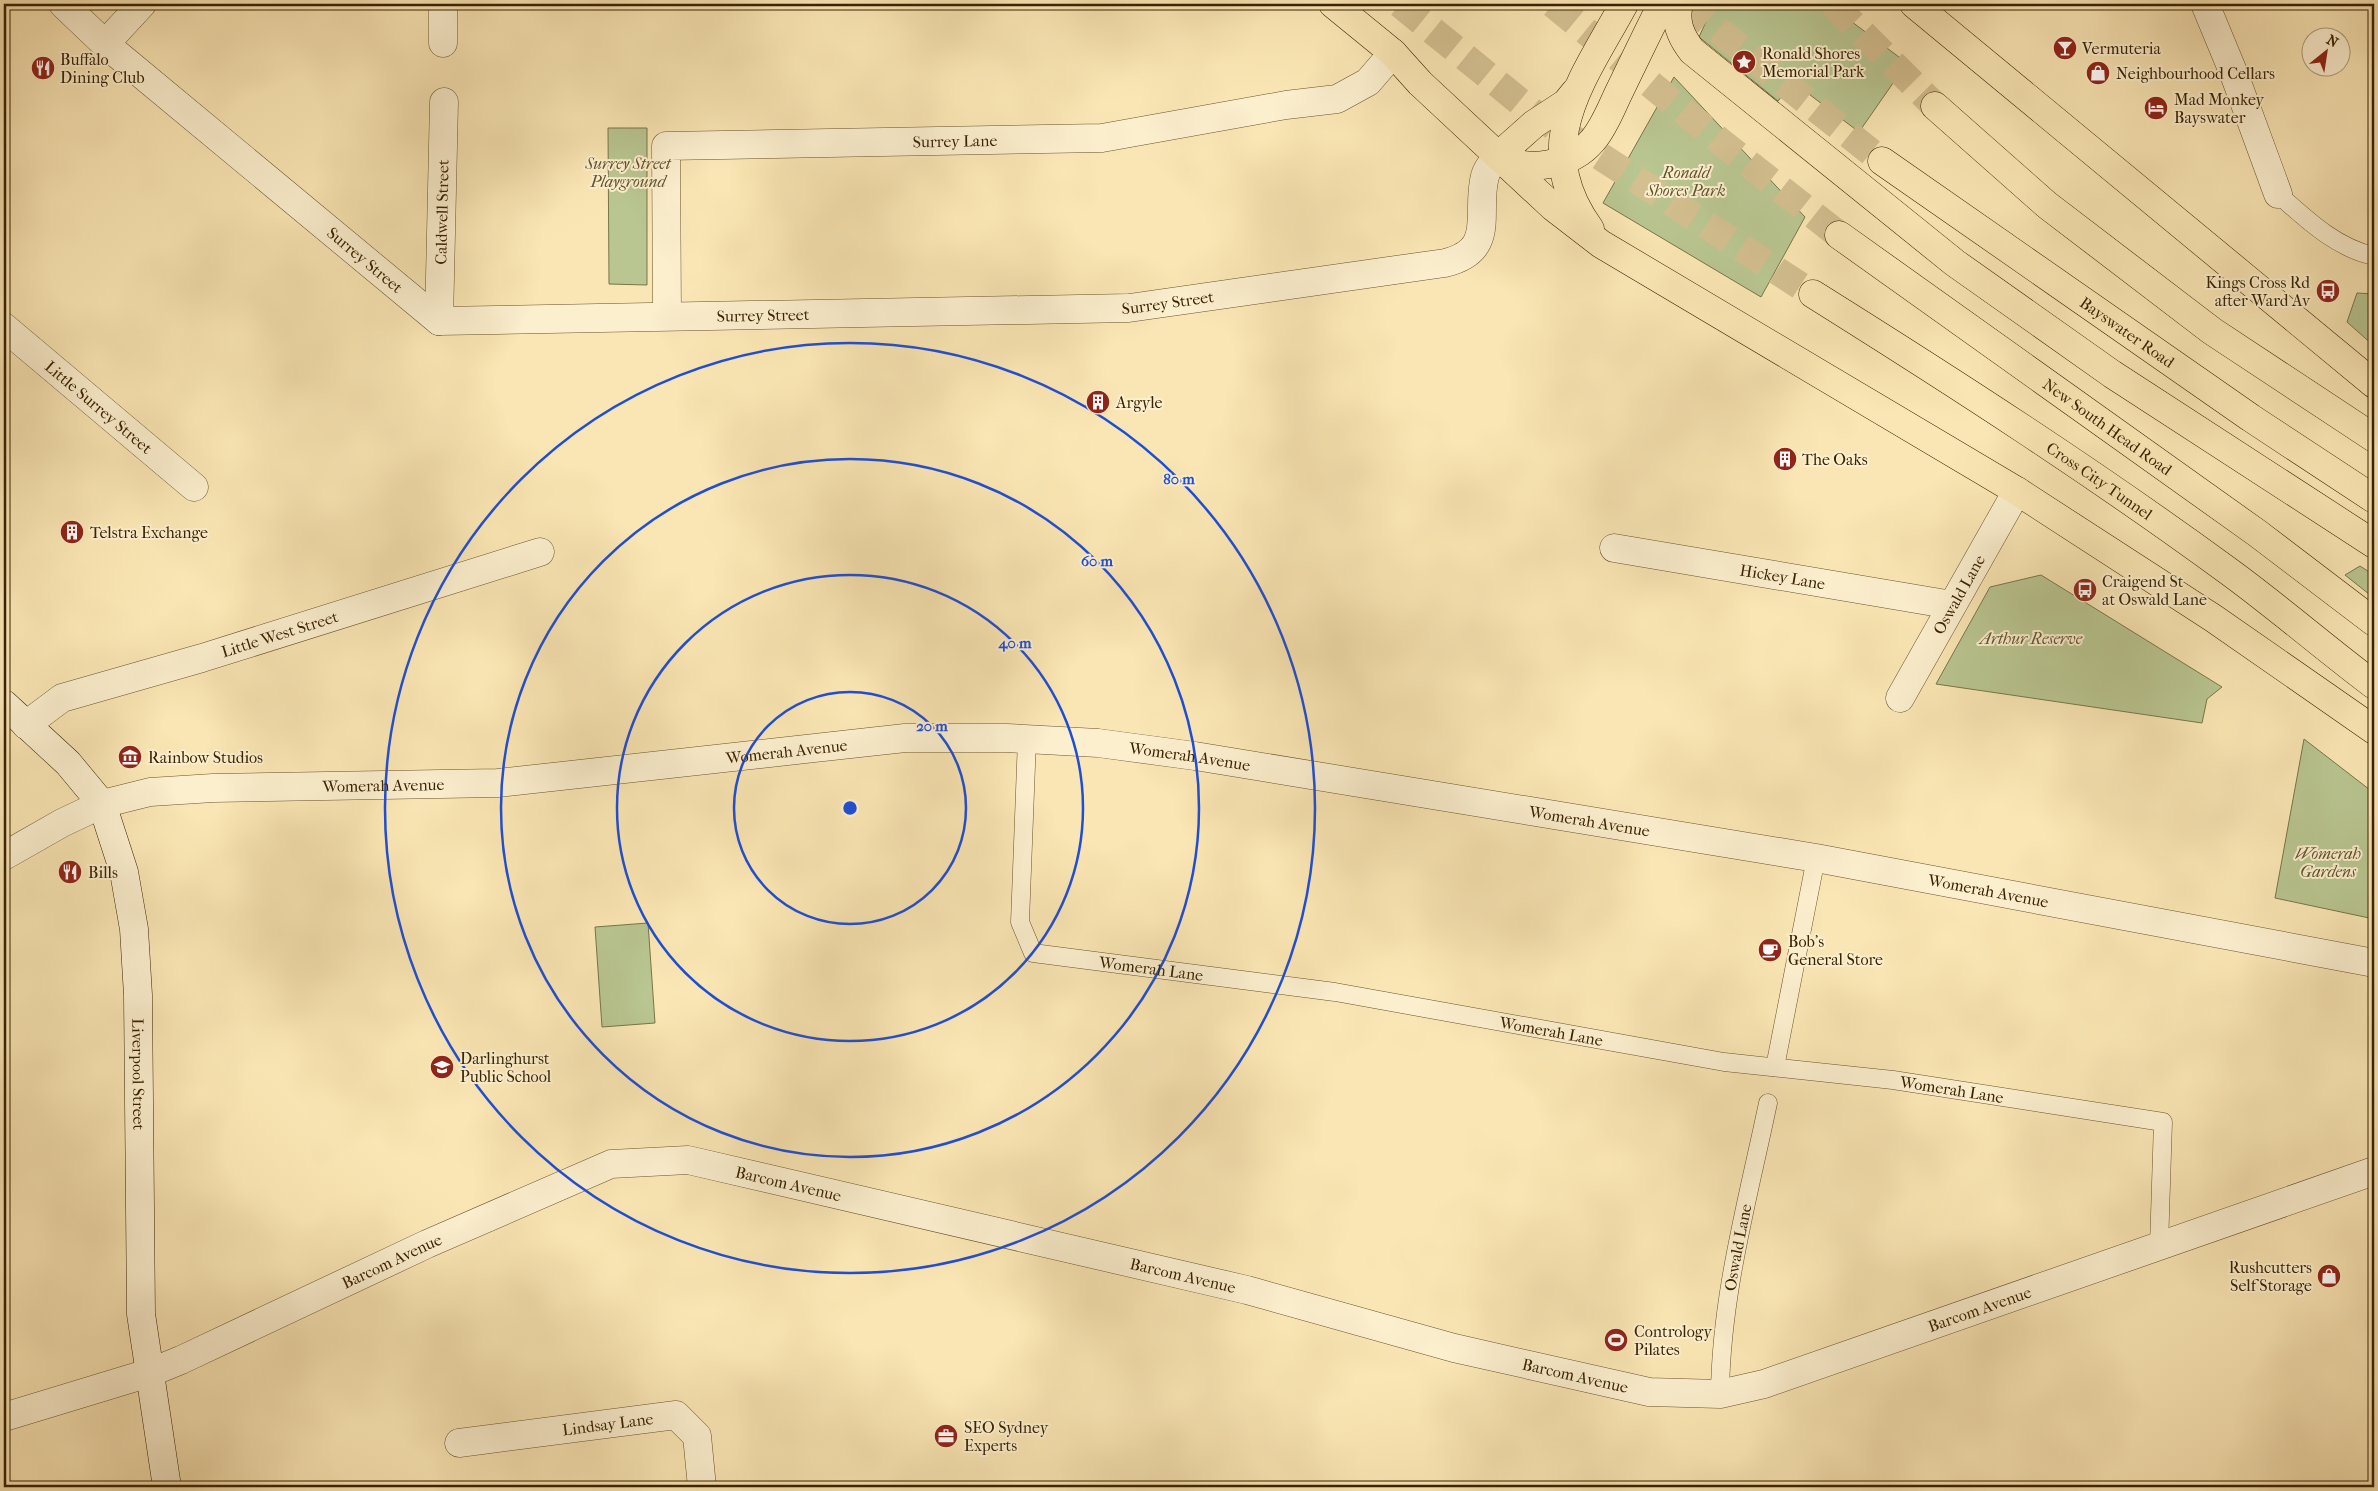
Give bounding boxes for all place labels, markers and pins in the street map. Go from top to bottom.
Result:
bar icon: Vermuteria [2052,35,2078,61]
place label: Vermuteria [2081,39,2162,58]
place label: Ronald Shores Memorial Park [1762,44,1865,81]
place icon: Ronald Shores Memorial Park [1731,49,1757,75]
place label: Buffalo Dining Club [60,50,145,87]
restaurant icon: Buffalo Dining Club [30,55,56,81]
shop icon: Neighbourhood Cellars [2085,60,2111,86]
place label: Neighbourhood Cellars [2116,64,2275,83]
place label: Mad Monkey Bayswater [2174,90,2265,127]
hotel icon: Mad Monkey Bayswater [2143,95,2169,121]
place label: Kings Cross Rd after Ward Av [2206,273,2311,310]
bus stop icon: Kings Cross Rd after Ward Av [2315,278,2341,304]
building icon: Argyle [1085,389,1111,415]
place label: Argyle [1115,393,1163,412]
building icon: The Oaks [1772,446,1798,472]
place label: The Oaks [1802,450,1868,469]
building icon: Telstra Exchange [59,519,85,545]
place label: Telstra Exchange [90,523,208,542]
place label: Craigend St at Oswald Lane [2102,572,2207,609]
bus stop icon: Craigend St at Oswald Lane [2072,577,2098,603]
museum icon: Rainbow Studios [117,744,143,770]
place label: Rainbow Studios [148,748,263,767]
centre of rings [841,799,859,817]
restaurant icon: Bills [57,859,83,885]
place label: Bills [88,863,118,882]
place label: Bob’s General Store [1788,932,1883,969]
cafe icon: Bob’s General Store [1757,937,1783,963]
place label: Darlinghurst Public School [460,1049,552,1086]
school or university icon: Darlinghurst Public School [429,1054,455,1080]
place label: Rushcutters Self Storage [2229,1258,2312,1295]
shop icon: Rushcutters Self Storage [2316,1263,2342,1289]
place label: Contrology Pilates [1634,1322,1712,1359]
sports icon: Contrology Pilates [1603,1327,1629,1353]
place label: SEO Sydney Experts [964,1418,1049,1455]
office icon: SEO Sydney Experts [933,1423,959,1449]

